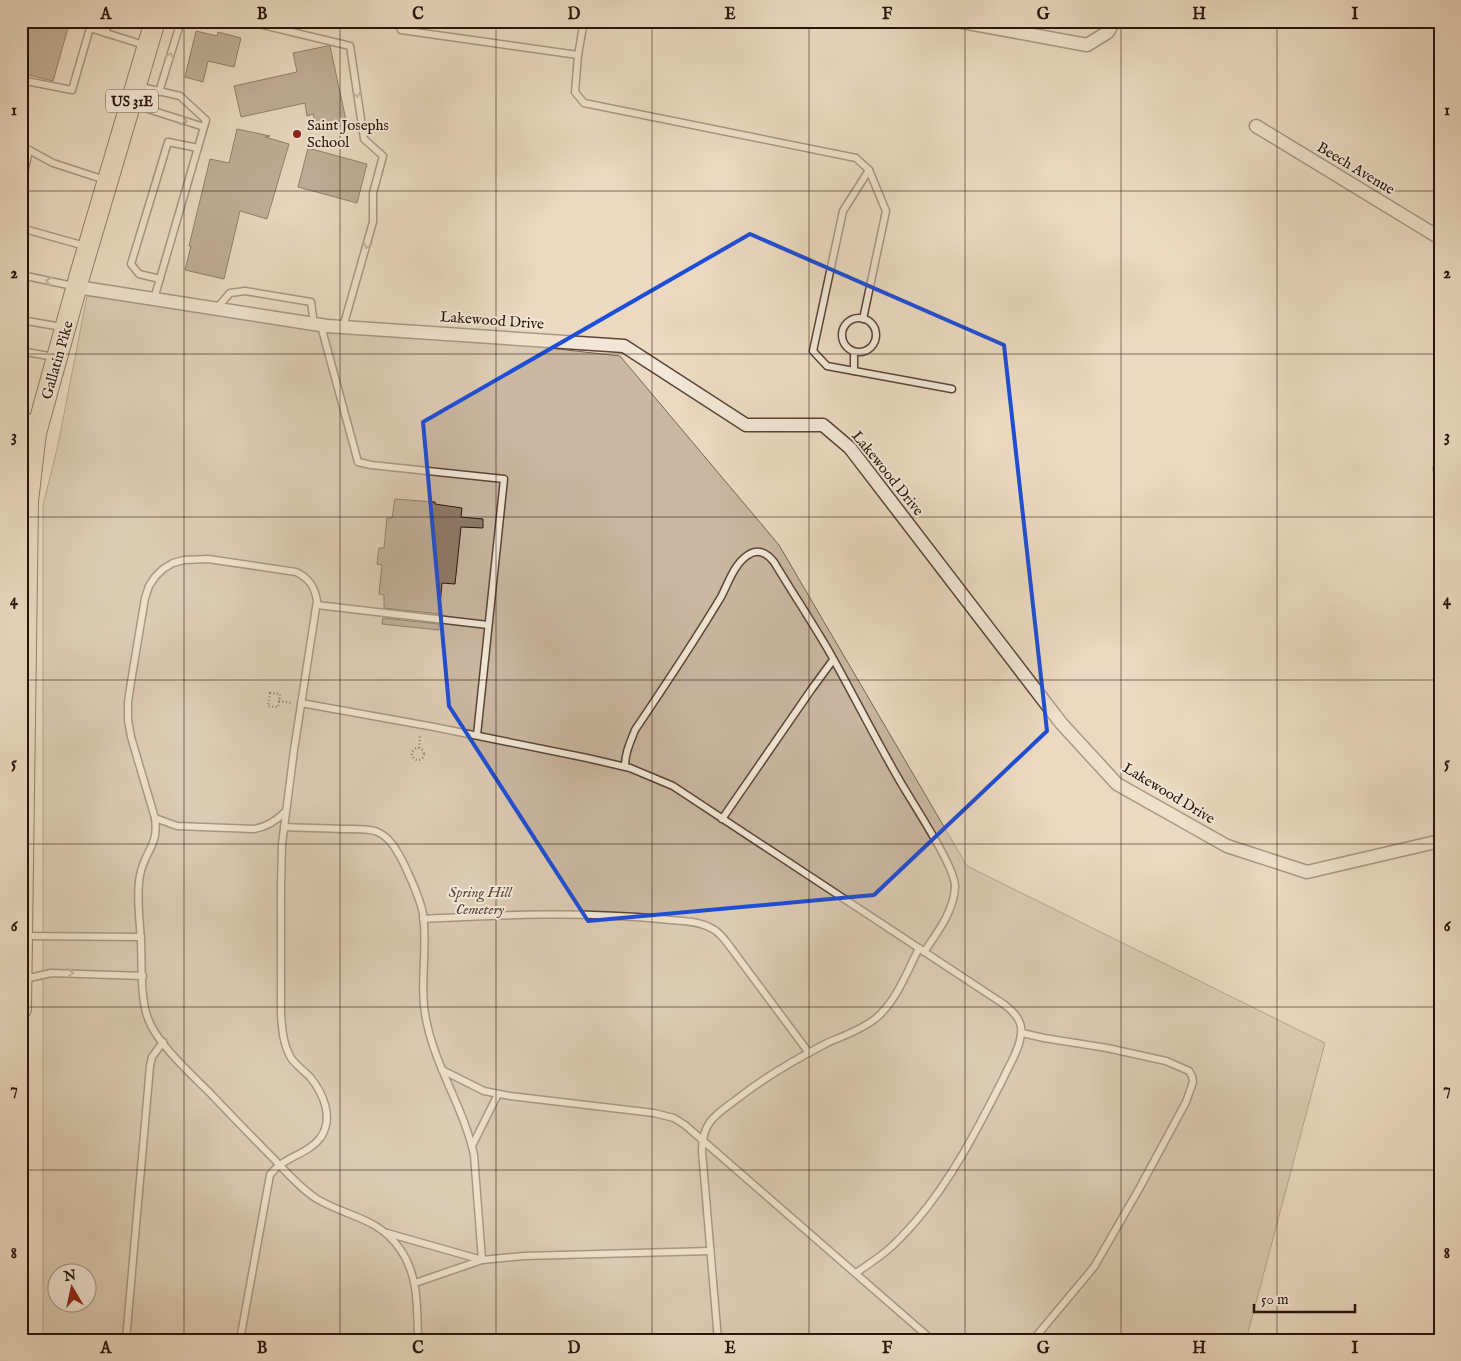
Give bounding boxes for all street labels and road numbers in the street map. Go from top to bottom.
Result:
road number: US 31E [106,90,158,112]
street label: Beech Avenue [1313,138,1398,199]
street label: Lakewood Drive [439,307,545,334]
street label: Gallatin Pike [37,318,78,402]
street label: Lakewood Drive [847,427,928,520]
street label: Lakewood Drive [1119,758,1218,828]

